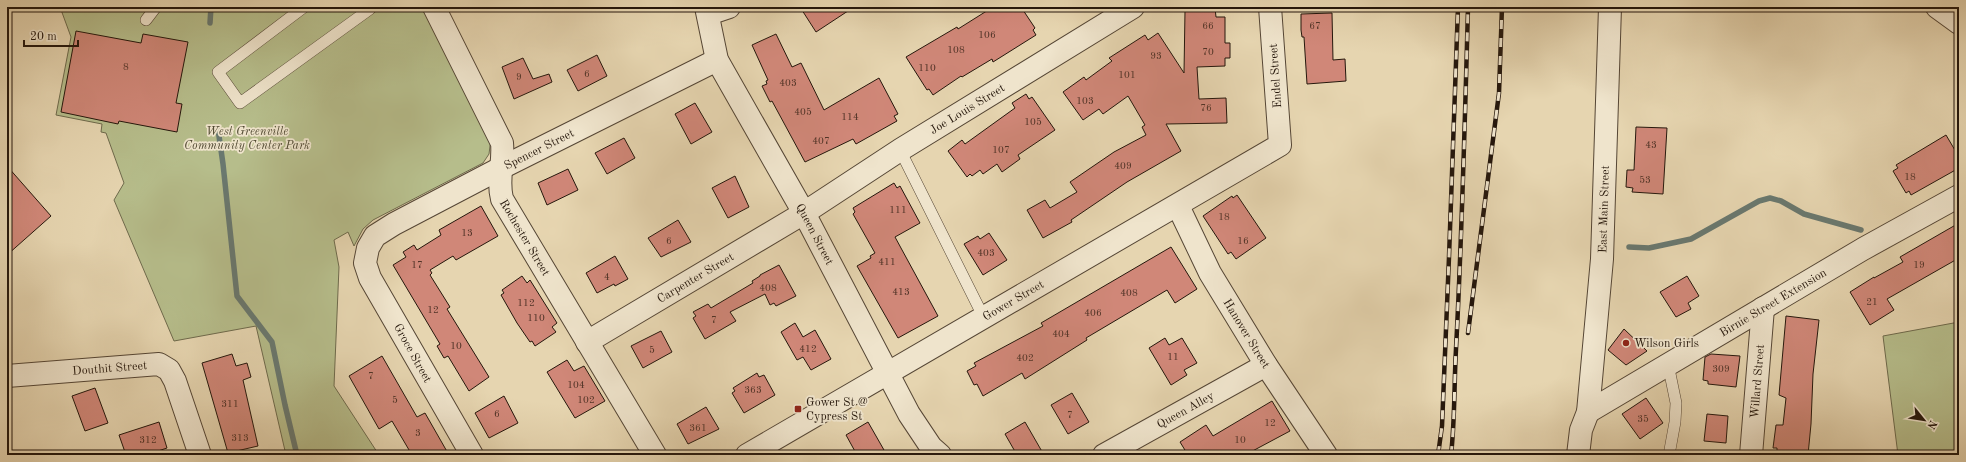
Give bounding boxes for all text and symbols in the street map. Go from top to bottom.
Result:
house number: 66 [1202,21,1214,31]
house number: 67 [1309,21,1321,31]
scale bar [24,22,78,48]
house number: 106 [978,30,996,40]
text: 20 m [30,31,57,43]
street label: Endel Street [1268,43,1284,109]
house number: 108 [947,45,965,55]
house number: 70 [1202,47,1214,57]
house number: 93 [1150,51,1162,61]
house number: 8 [123,62,129,72]
house number: 110 [918,63,936,73]
house number: 6 [584,69,590,79]
house number: 101 [1118,70,1136,80]
house number: 9 [516,72,522,82]
house number: 403 [779,78,797,88]
street label: Joe Louis Street [928,82,1007,137]
house number: 103 [1076,96,1094,106]
house number: 76 [1200,103,1212,113]
house number: 405 [794,107,812,117]
house number: 114 [841,112,859,122]
house number: 105 [1024,117,1042,127]
park label: West Greenville Community Center Park [184,126,310,152]
street label: Spencer Street [502,127,576,172]
house number: 407 [812,136,830,146]
house number: 43 [1645,140,1657,150]
house number: 107 [992,145,1010,155]
house number: 409 [1114,161,1132,171]
street label: East Main Street [1597,165,1612,253]
house number: 18 [1904,172,1916,182]
house number: 53 [1639,175,1651,185]
street label: Rochester Street [497,198,552,278]
street label: Queen Street [793,202,835,267]
house number: 111 [889,205,907,215]
house number: 18 [1218,212,1230,222]
house number: 13 [461,228,473,238]
house number: 6 [666,236,672,246]
house number: 16 [1237,236,1249,246]
house number: 403 [977,248,995,258]
street label: Carpenter Street [655,251,736,306]
house number: 411 [878,257,896,267]
house number: 17 [411,260,423,270]
house number: 19 [1913,260,1925,270]
street label: Birnie Street Extension [1718,267,1829,339]
house number: 4 [604,272,610,282]
street label: Gower Street [981,279,1047,324]
house number: 408 [759,283,777,293]
house number: 413 [892,287,910,297]
house number: 408 [1120,288,1138,298]
street label: Hanover Street [1220,297,1272,371]
house number: 21 [1866,297,1878,307]
house number: 112 [517,298,535,308]
house number: 12 [427,305,439,315]
house number: 406 [1084,308,1102,318]
house number: 110 [527,313,545,323]
house number: 7 [711,315,717,325]
street label: Groce Street [391,322,433,385]
house number: 404 [1052,329,1070,339]
marker: Wilson Girls [1621,338,1631,348]
place label: Wilson Girls [1634,338,1699,350]
house number: 10 [450,341,462,351]
house number: 412 [799,344,817,354]
street label: Willard Street [1749,344,1767,419]
house number: 5 [649,345,655,355]
house number: 11 [1167,352,1179,362]
house number: 402 [1016,353,1034,363]
street label: Douthit Street [72,360,148,378]
house number: 309 [1712,364,1730,374]
house number: 7 [368,371,374,381]
house number: 104 [567,380,585,390]
house number: 363 [744,385,762,395]
street label: Queen Alley [1155,390,1217,431]
house number: 5 [392,395,398,405]
house number: 102 [577,395,595,405]
place label: Gower St @ Cypress St [806,397,868,423]
house number: 311 [221,399,239,409]
north arrow [1904,400,1944,440]
marker: Gower St @ Cypress St [793,404,803,414]
house number: 6 [494,409,500,419]
house number: 7 [1067,410,1073,420]
house number: 35 [1637,414,1649,424]
house number: 12 [1264,418,1276,428]
text: N [1924,418,1938,431]
house number: 361 [689,423,707,433]
house number: 3 [415,428,421,438]
house number: 313 [231,433,249,443]
house number: 312 [139,435,157,445]
house number: 10 [1234,435,1246,445]

